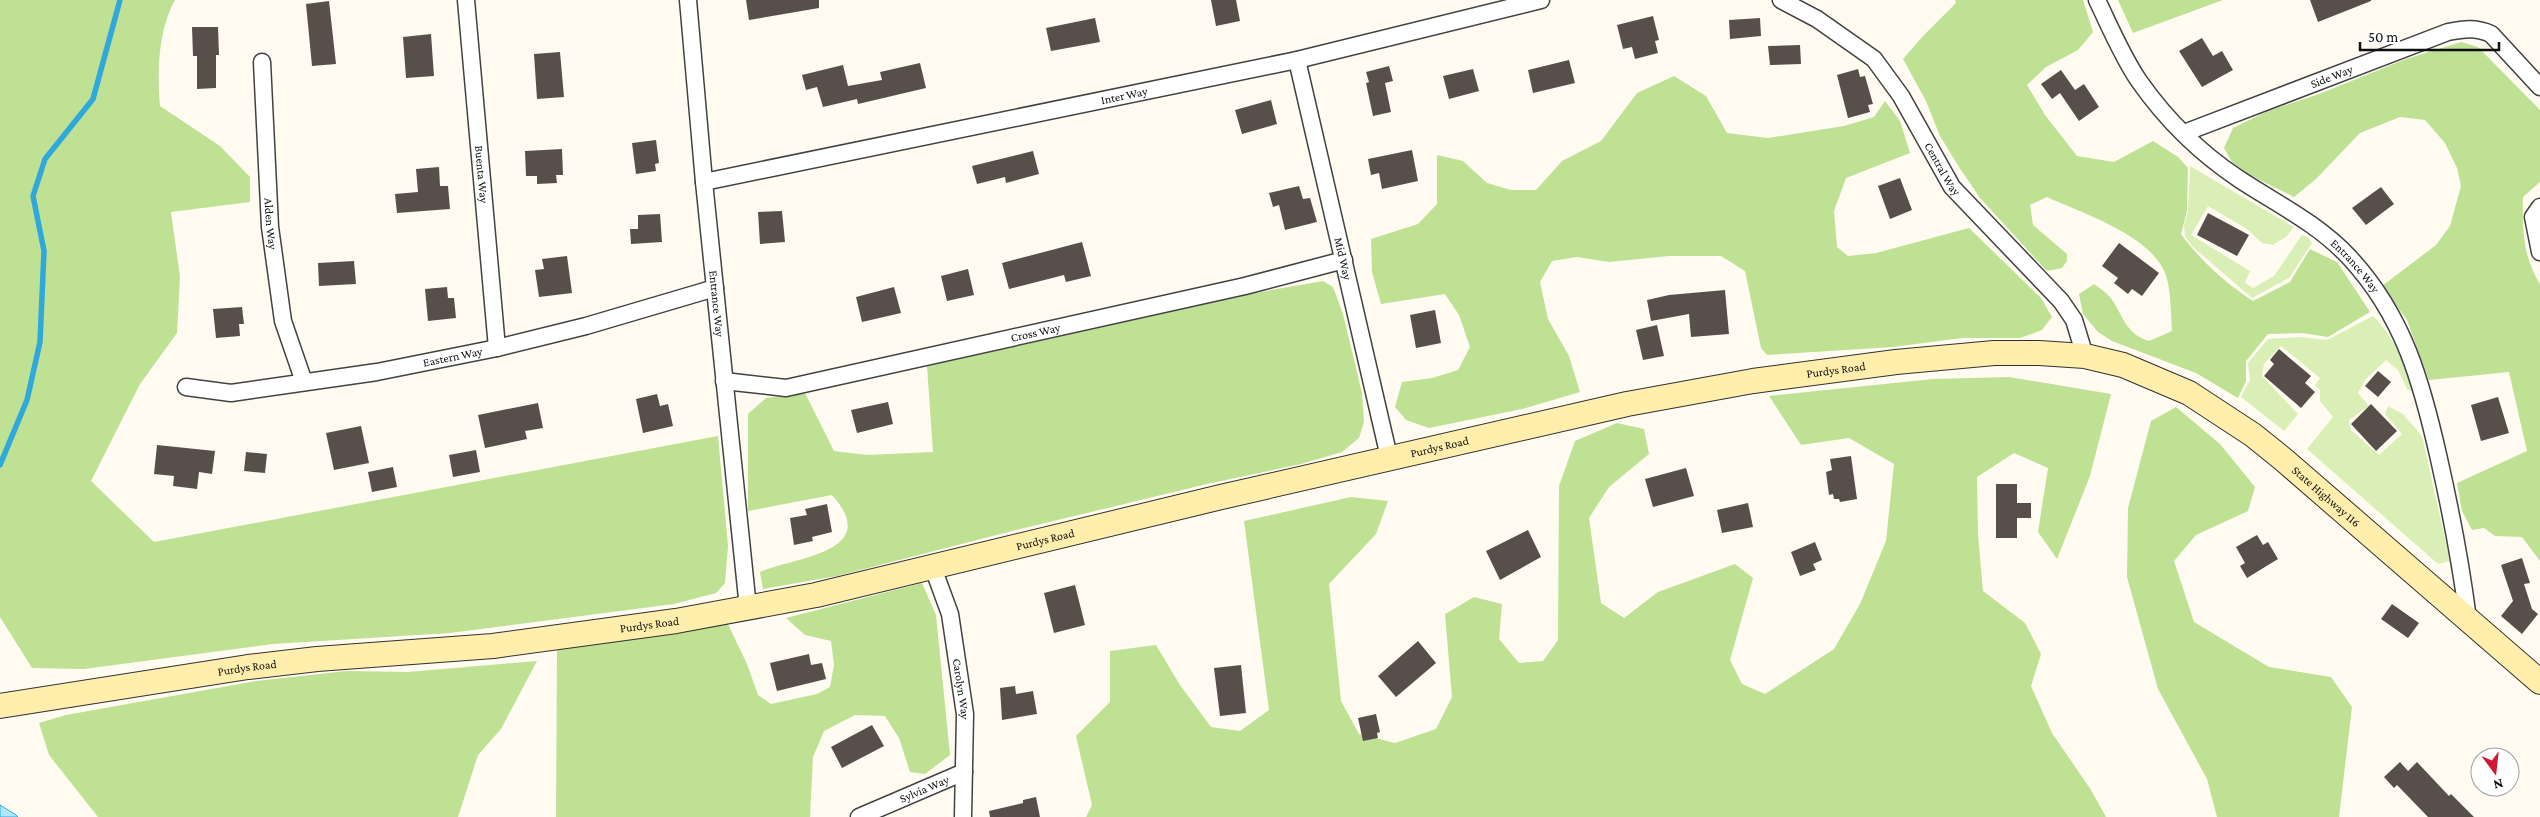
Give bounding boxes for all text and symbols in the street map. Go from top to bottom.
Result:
scale bar [2360,20,2499,52]
text: 50 m [2368,29,2398,45]
street label: Side Way [2308,62,2355,91]
street label: Inter Way [1100,84,1149,107]
street label: Central Way [1921,140,1964,199]
street label: Buenta Way [472,145,491,204]
street label: Alden Way [262,198,280,251]
street label: Mid Way [1331,236,1355,282]
street label: Entrance Way [2328,236,2383,296]
street label: Entrance Way [706,270,727,338]
street label: Cross Way [1009,320,1062,345]
street label: Eastern Way [422,344,484,370]
street label: Purdys Road [1805,359,1867,381]
street label: Purdys Road [1409,433,1471,460]
street label: State Highway 116 [2289,463,2363,530]
street label: Purdys Road [1015,526,1077,553]
street label: Purdys Road [619,614,681,636]
street label: Purdys Road [216,657,278,679]
street label: Carolyn Way [950,658,972,720]
north arrow [2470,747,2520,797]
street label: Sylvia Way [898,772,951,806]
text: N [2491,776,2505,794]

